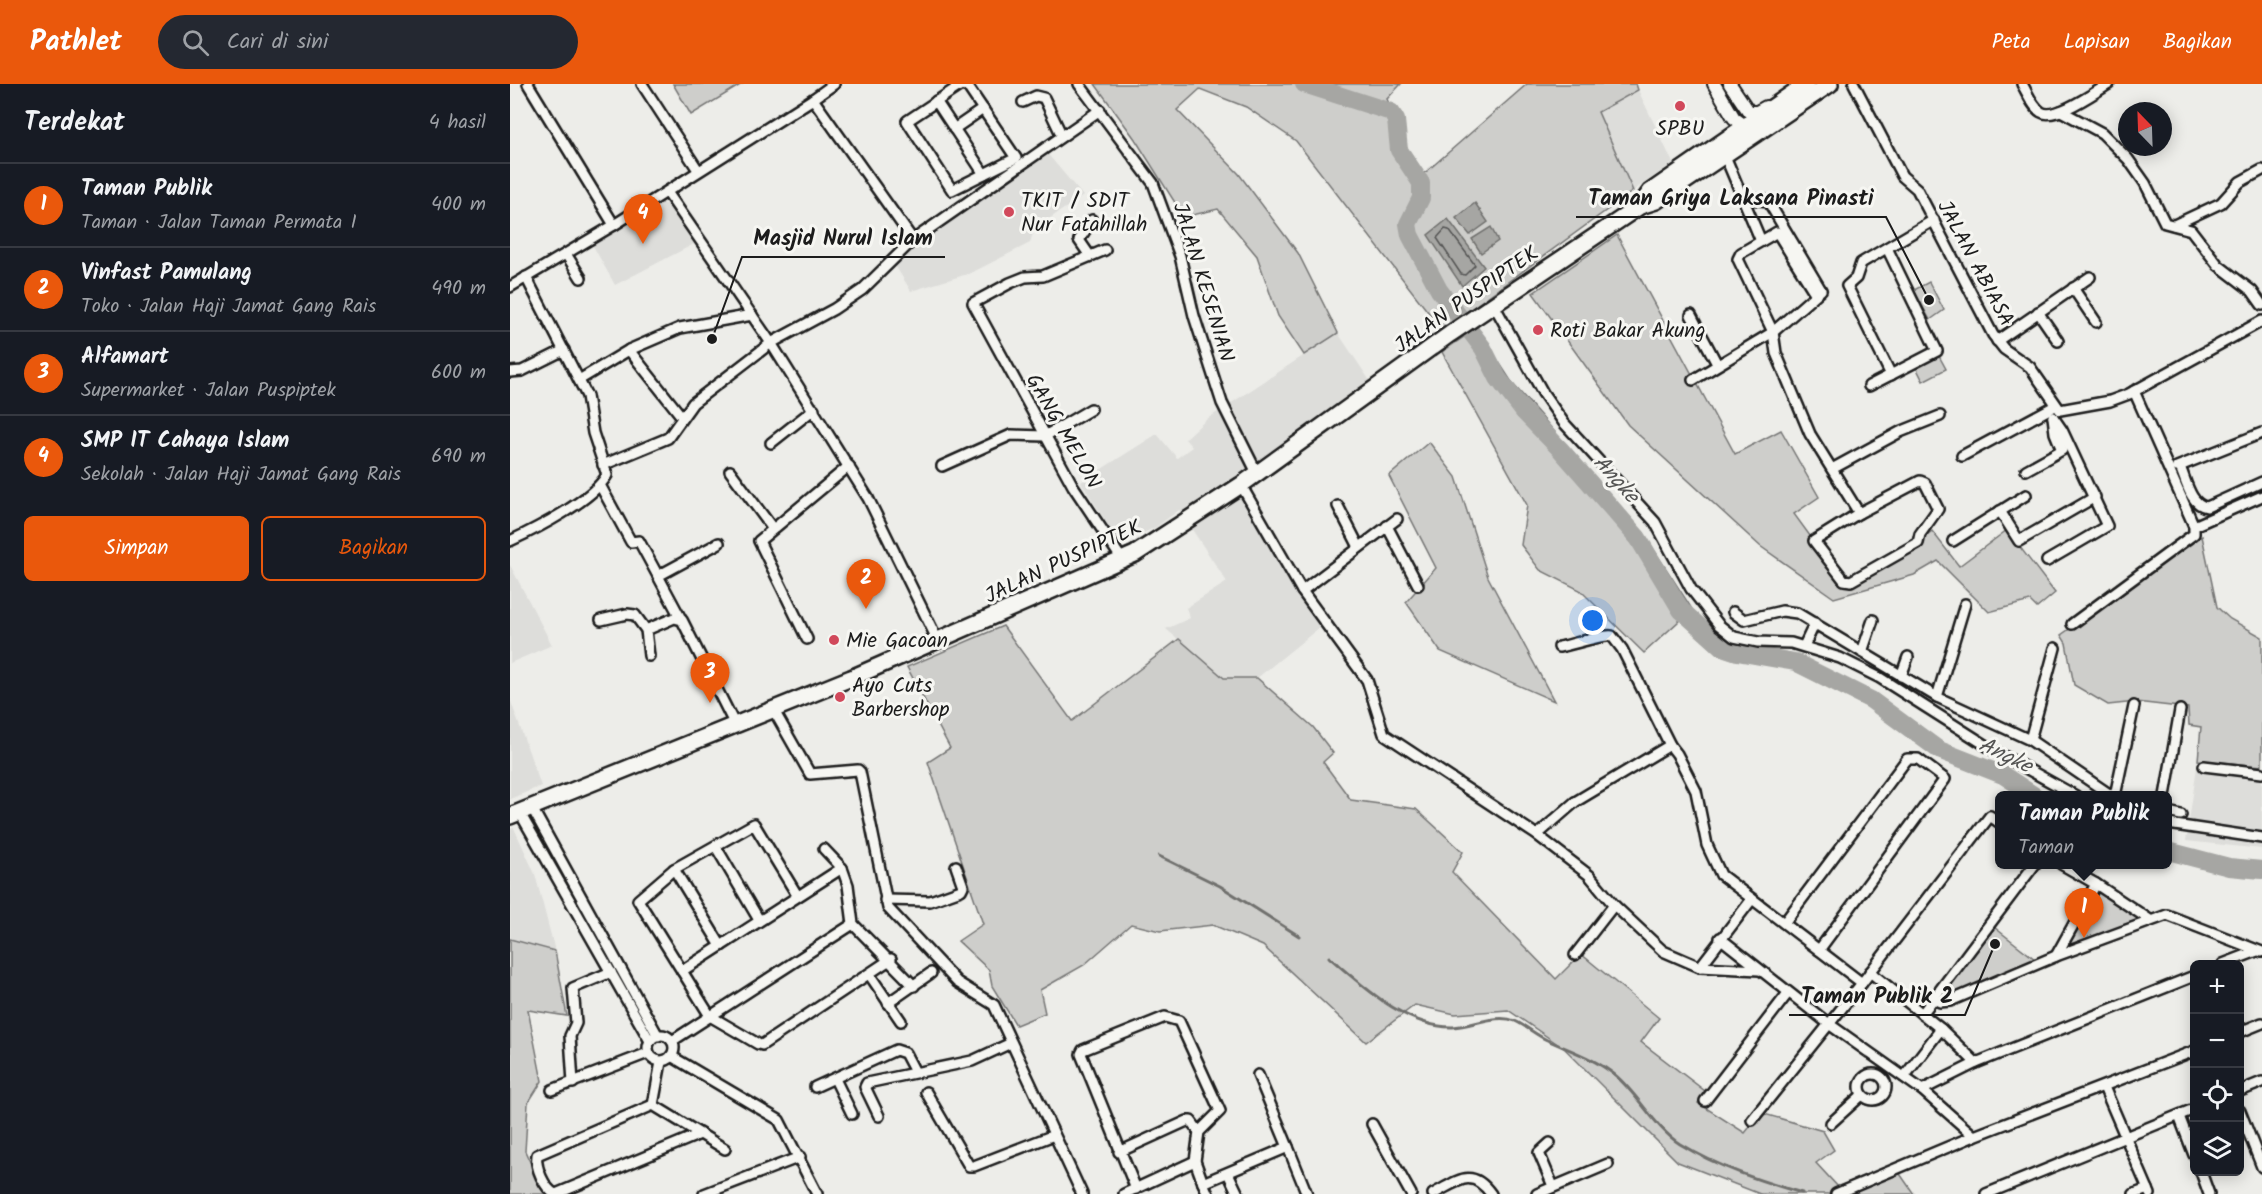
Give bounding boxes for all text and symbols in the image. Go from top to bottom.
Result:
search box [158,15,578,69]
text: Pathlet [30,20,122,65]
text: Cari di sini [227,25,328,60]
icon: search [179,26,212,59]
text: Peta [1992,26,2031,59]
text: Lapisan [2064,26,2130,59]
text: Bagikan [2163,26,2232,59]
marker: SPBU [1673,99,1687,113]
text: Terdekat [24,102,125,144]
north arrow [2118,102,2172,156]
text: 4 hasil [429,107,486,139]
place label: SPBU [1656,113,1704,146]
text: Taman Publik [81,172,212,207]
callout: Taman Griya Laksana Pinasti [1576,177,1886,217]
text: Taman Griya Laksana Pinasti [1588,182,1875,217]
place label: TKIT / SDIT Nur Fatahillah [1021,185,1147,242]
text: 1 [40,189,47,221]
text: 400 m [431,189,486,221]
pin: 4 [624,194,662,244]
street label: JALAN ABIASA [1928,195,2022,333]
street label: JALAN KESENIAN [1163,199,1243,366]
marker: TKIT / SDIT Nur Fatahillah [1002,205,1016,219]
text: Taman · Jalan Taman Permata I [81,207,357,239]
callout: Masjid Nurul Islam [742,217,945,257]
text: Masjid Nurul Islam [753,222,933,257]
street label: JALAN PUSPIPTEK [1388,238,1546,362]
text: Vinfast Pamulang [81,256,252,291]
text: 2 [38,273,49,305]
text: 490 m [431,273,486,305]
text: Toko · Jalan Haji Jamat Gang Rais [81,291,376,323]
place label: Roti Bakar Akung [1550,315,1706,348]
marker: Roti Bakar Akung [1531,323,1545,337]
text: Alfamart [81,340,169,375]
text: 3 [38,357,49,389]
text: 600 m [431,357,486,389]
street label: GANG MELON [1016,368,1109,496]
text: Supermarket · Jalan Puspiptek [81,375,336,407]
text: SMP IT Cahaya Islam [81,424,289,459]
text: 4 [38,441,49,473]
text: 690 m [431,441,486,473]
water label: Angke [1583,447,1648,514]
text: Sekolah · Jalan Haji Jamat Gang Rais [81,459,401,491]
street label: JALAN PUSPIPTEK [980,511,1148,613]
button: Simpan [24,516,249,581]
button: Bagikan [261,516,486,581]
pin: 2 [846,560,886,609]
your location [1578,606,1607,635]
place label: Mie Gacoan [846,625,948,658]
marker: Mie Gacoan [827,633,841,647]
pin: 3 [690,654,730,703]
place label: Ayo Cuts Barbershop [852,670,949,727]
marker: Ayo Cuts Barbershop [833,690,847,704]
water label: Angke [1972,728,2040,785]
popup [1995,791,2172,869]
text: Taman Publik [2018,797,2149,832]
text: Taman [2018,832,2074,864]
pin: 1 [2064,888,2104,938]
map controls [2190,960,2244,1176]
button: + [2190,960,2244,1014]
callout: Taman Publik 2 [1789,975,1965,1015]
text: Taman Publik 2 [1801,980,1953,1015]
button: − [2190,1014,2244,1068]
button: locate [2190,1068,2244,1122]
button: layers [2190,1122,2244,1176]

